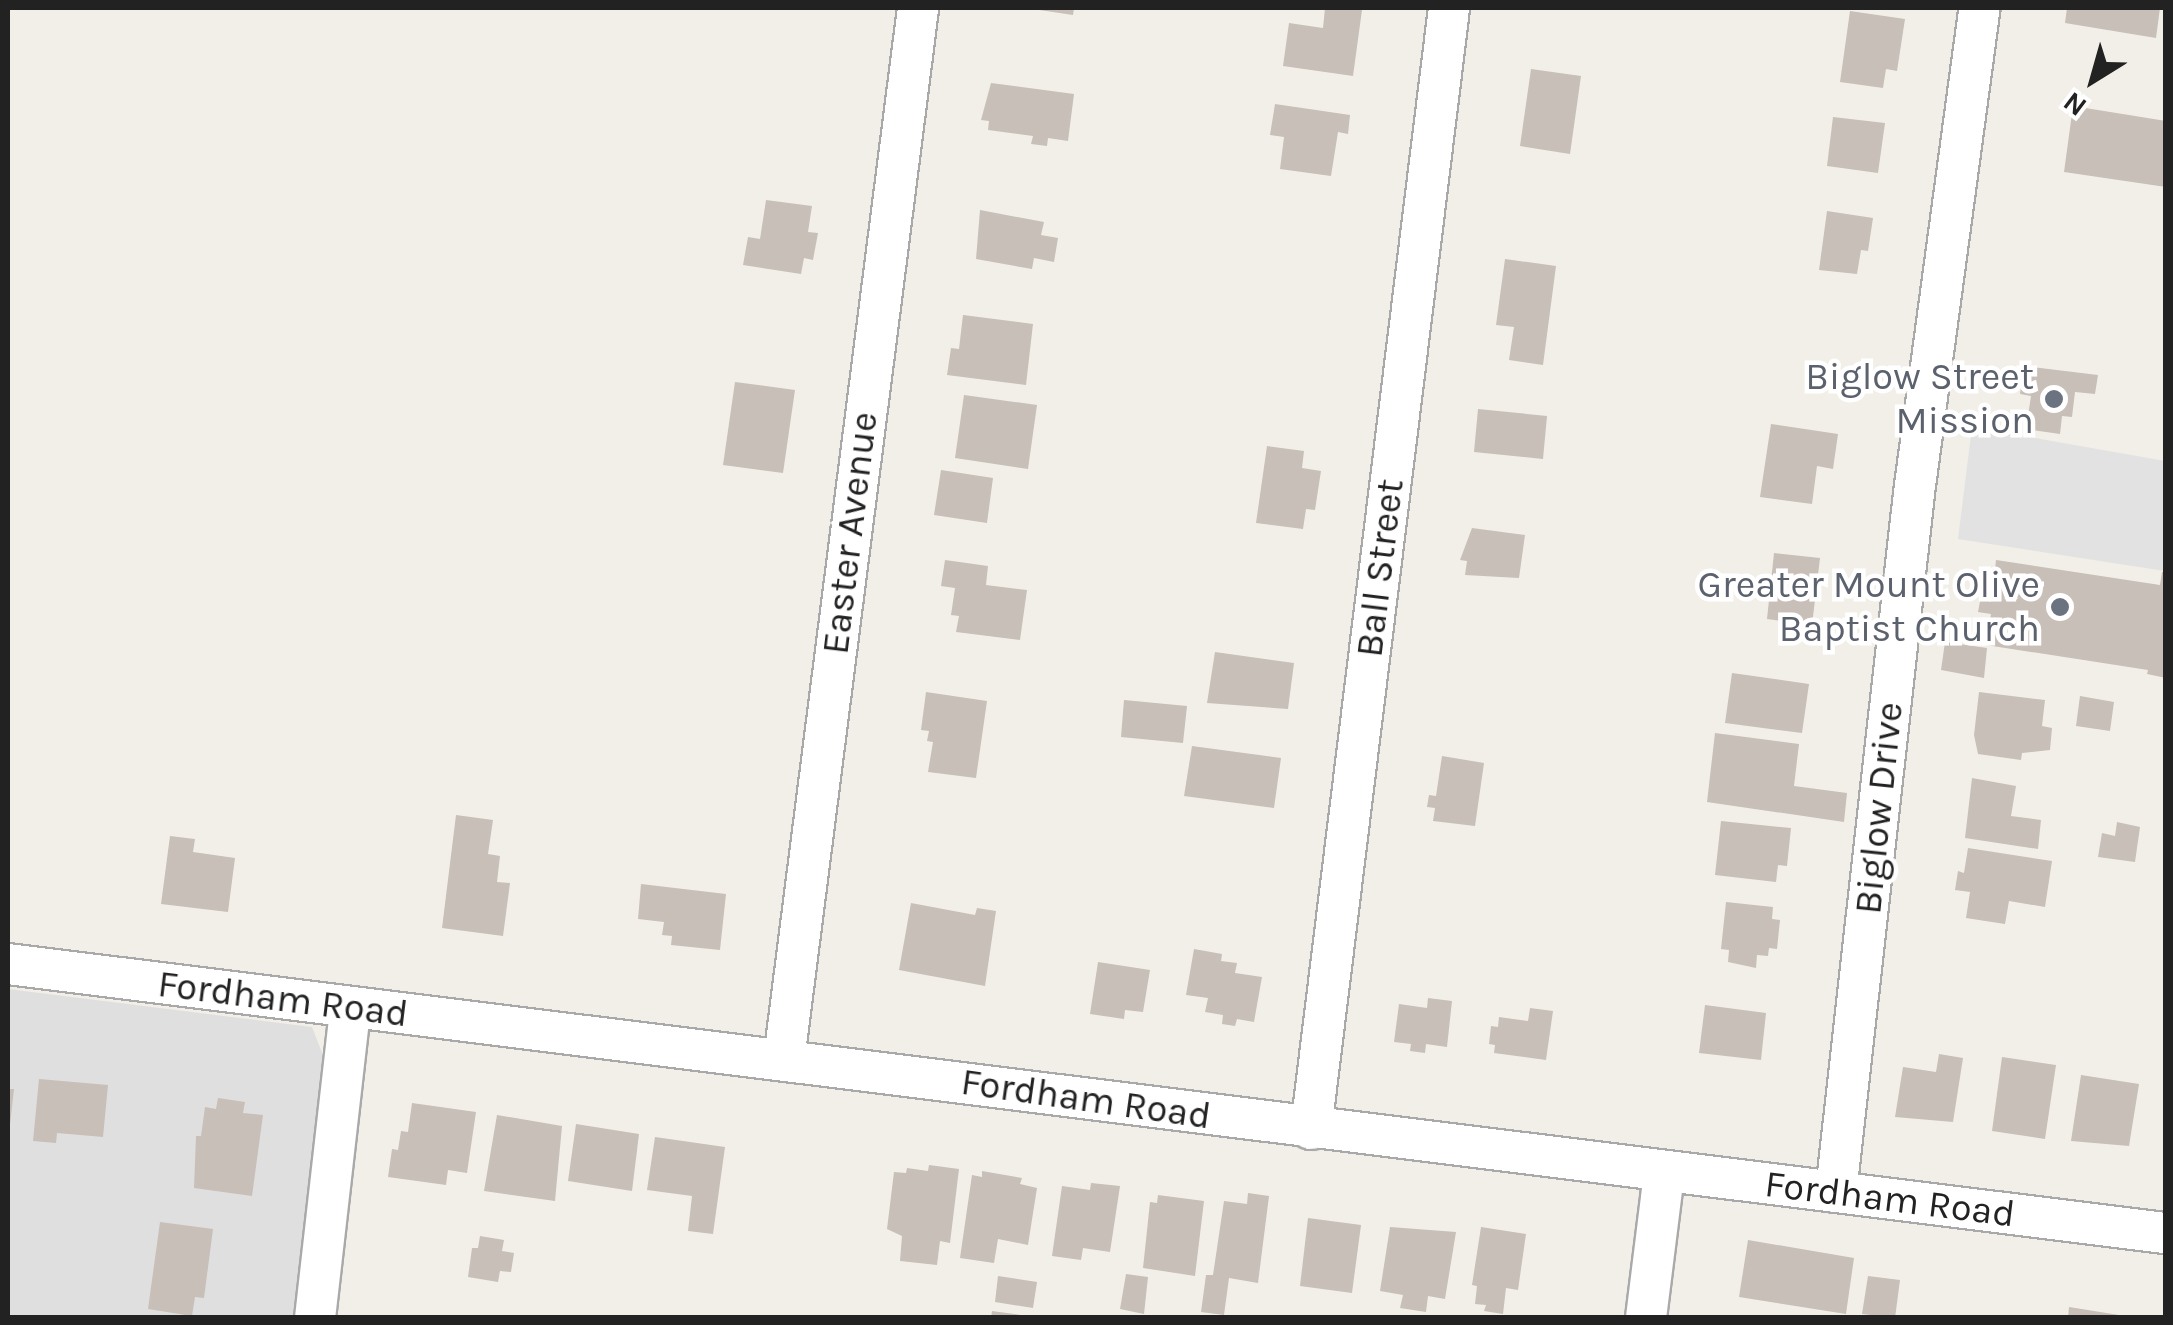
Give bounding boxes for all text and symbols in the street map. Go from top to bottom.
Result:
north arrow [2043,30,2143,130]
text: N [2057,85,2093,124]
place label: Biglow Street Mission [1805,354,2034,444]
marker: Biglow Street Mission [2043,388,2065,410]
street label: Easter Avenue [813,409,887,657]
street label: Ball Street [1346,476,1414,660]
place label: Greater Mount Olive Baptist Church [1697,562,2040,652]
marker: Greater Mount Olive Baptist Church [2049,596,2071,618]
street label: Biglow Drive [1845,700,1913,916]
street label: Fordham Road [155,961,411,1037]
street label: Fordham Road [958,1059,1214,1139]
street label: Fordham Road [1762,1161,2018,1237]

